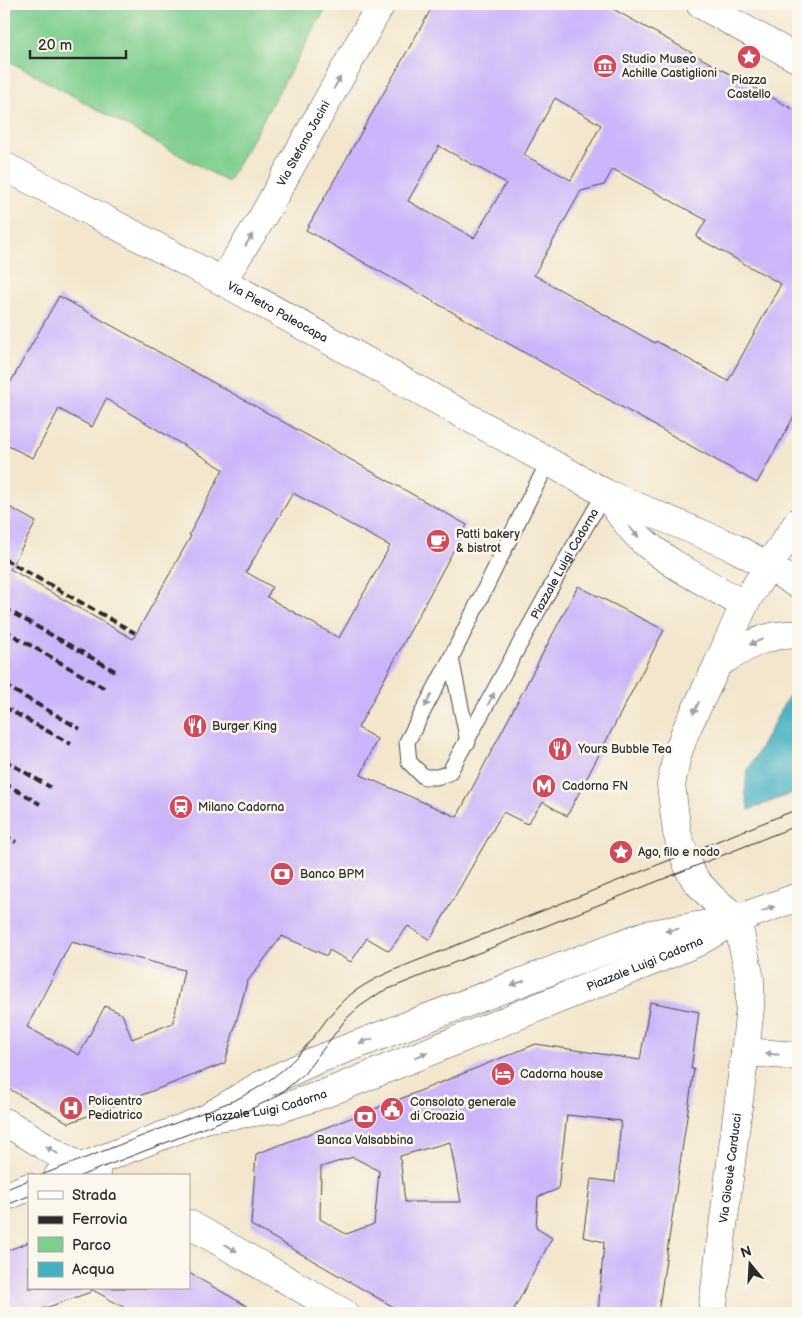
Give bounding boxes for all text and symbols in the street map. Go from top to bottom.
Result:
scale bar [30,28,126,60]
text: 20 m [38,36,72,55]
place icon: Piazza Castello [736,44,762,70]
place label: Studio Museo Achille Castiglioni [622,52,717,81]
museum icon: Studio Museo Achille Castiglioni [592,53,618,79]
place label: Piazza Castello [727,73,771,102]
one-way arrow [333,76,341,91]
street label: Via Stefano Jacini [274,98,333,189]
one-way arrow [244,234,253,247]
street label: Via Pietro Paleocapa [225,278,331,346]
street label: Piazzale Luigi Cadorna [527,506,602,622]
one-way arrow [628,525,640,537]
place label: Patti bakery & bistrot [456,527,521,556]
cafe icon: Patti bakery & bistrot [425,528,451,554]
one-way arrow [749,639,763,647]
one-way arrow [487,692,496,705]
one-way arrow [424,694,432,708]
one-way arrow [692,701,700,715]
restaurant icon: Burger King [182,713,208,739]
place label: Burger King [212,719,277,734]
restaurant icon: Yours Bubble Tea [547,736,573,762]
place label: Yours Bubble Tea [577,742,672,757]
metro station icon: Cadorna FN [531,773,557,799]
place label: Cadorna FN [562,779,628,794]
station icon: Milano Cadorna [168,794,194,820]
place label: Milano Cadorna [198,800,284,815]
place icon: Ago, filo e nodo [608,839,634,865]
place label: Ago, filo e nodo [638,845,720,860]
bank icon: Banco BPM [269,861,295,887]
place label: Banco BPM [300,867,364,882]
one-way arrow [761,905,776,913]
one-way arrow [663,926,679,934]
street label: Piazzale Luigi Cadorna [584,933,706,994]
one-way arrow [510,979,525,987]
one-way arrow [359,1037,374,1045]
one-way arrow [763,1049,779,1057]
one-way arrow [414,1051,429,1059]
hotel icon: Cadorna house [490,1061,516,1087]
place label: Cadorna house [520,1067,603,1082]
street label: Piazzale Luigi Cadorna [204,1086,329,1126]
place label: Policentro Pediatrico [88,1094,143,1123]
hospital icon: Policentro Pediatrico [58,1095,84,1121]
place label: Consolato generale di Croazia [410,1095,516,1124]
public building icon: Consolato generale di Croazia [379,1096,405,1122]
bank icon: Banca Valsabbina [352,1104,378,1130]
street label: Via Giosuè Carducci [716,1112,745,1224]
place label: Banca Valsabbina [317,1133,413,1148]
one-way arrow [45,1146,59,1155]
legend [28,1174,190,1290]
text: Strada [72,1186,116,1205]
text: Ferrovia [72,1210,128,1229]
text: Parco [72,1236,111,1255]
north arrow [724,1240,774,1290]
text: N [739,1242,754,1262]
one-way arrow [224,1244,238,1253]
text: Acqua [72,1260,114,1279]

